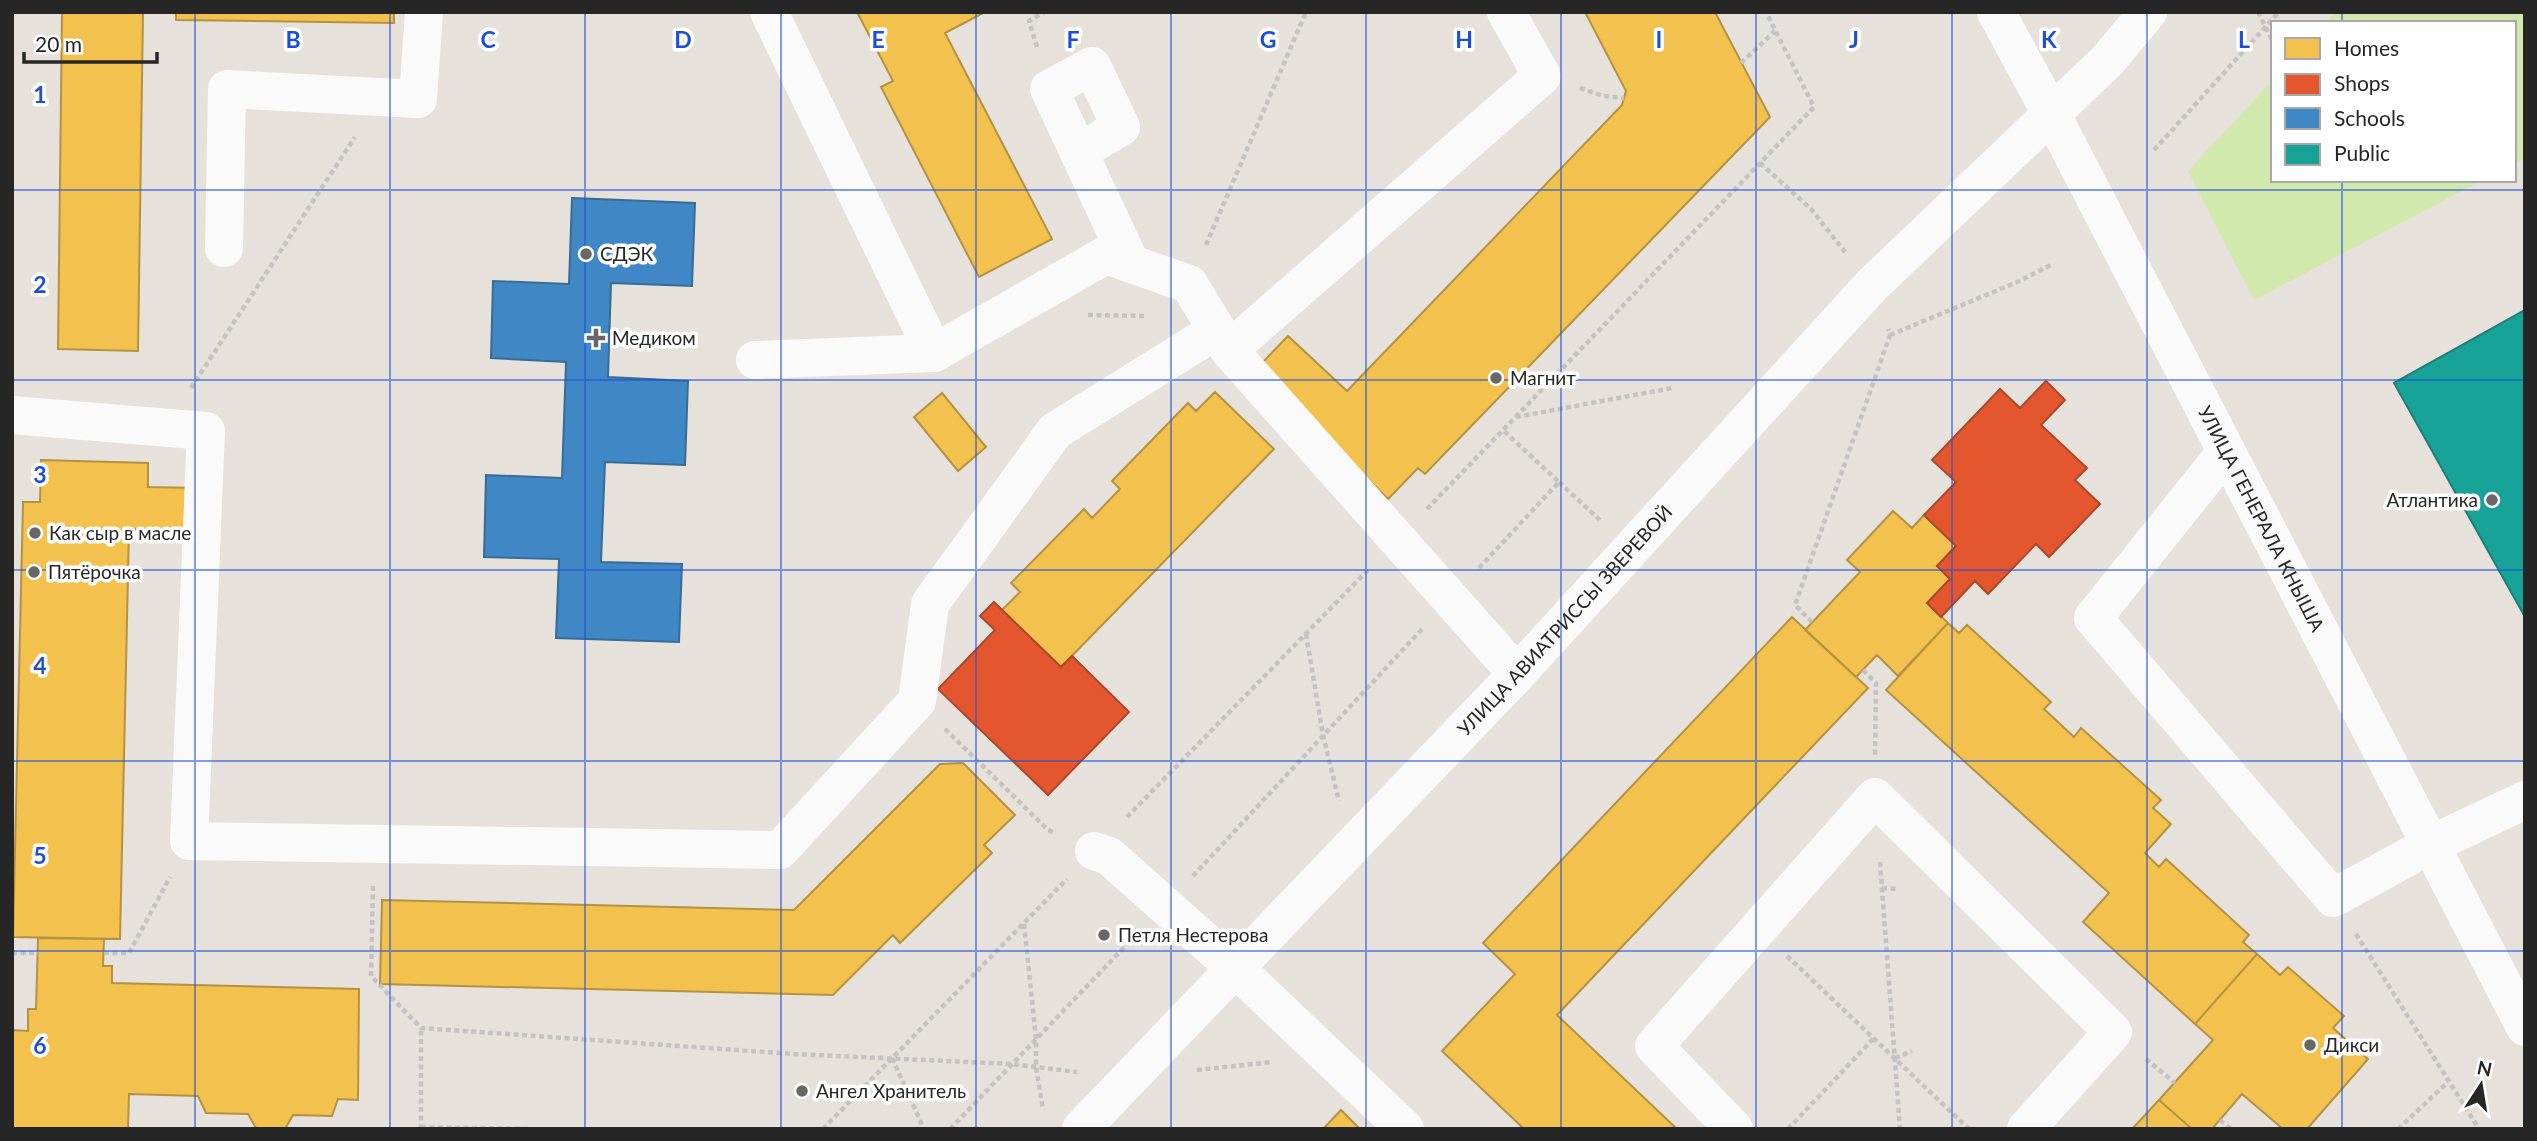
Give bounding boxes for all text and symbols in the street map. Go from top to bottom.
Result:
scale bar [24,21,158,65]
legend [2271,21,2516,182]
text: B [285,25,301,53]
text: C [480,25,496,53]
text: D [674,25,692,53]
text: E [871,25,885,53]
text: F [1066,25,1080,53]
text: G [1260,25,1276,53]
text: H [1455,25,1473,53]
text: I [1656,25,1662,53]
text: J [1849,25,1859,53]
text: K [2041,25,2057,53]
text: L [2238,25,2250,53]
text: 20 m [35,31,82,56]
text: Homes [2334,35,2399,60]
text: Shops [2334,70,2390,95]
text: 1 [33,80,47,108]
text: Schools [2334,105,2405,130]
text: Public [2334,140,2390,165]
place label: СДЭК [600,242,653,265]
marker: СДЭК [578,246,594,262]
text: 2 [33,270,47,298]
place label: Медиком [612,326,696,349]
marker: Медиком [586,328,606,348]
place label: Магнит [1510,366,1576,389]
marker: Магнит [1488,370,1504,386]
street label: УЛИЦА ГЕНЕРАЛА КНЫША [2194,402,2330,635]
text: 3 [33,460,47,488]
place label: Атлантика [2387,488,2478,511]
marker: Атлантика [2484,492,2500,508]
street label: УЛИЦА АВИАТРИССЫ ЗВЕРЕВОЙ [1452,500,1677,740]
place label: Как сыр в масле [49,521,191,544]
marker: Как сыр в масле [27,525,43,541]
place label: Пятёрочка [48,560,141,583]
marker: Пятёрочка [26,564,42,580]
text: 4 [33,651,47,679]
text: 5 [33,841,47,869]
place label: Петля Нестерова [1118,923,1268,946]
marker: Петля Нестерова [1096,927,1112,943]
text: 6 [33,1031,47,1059]
place label: Дикси [2324,1033,2379,1056]
marker: Дикси [2302,1037,2318,1053]
north arrow [2446,1050,2516,1120]
text: N [2475,1055,2494,1081]
place label: Ангел Хранитель [816,1079,966,1102]
marker: Ангел Хранитель [794,1083,810,1099]

